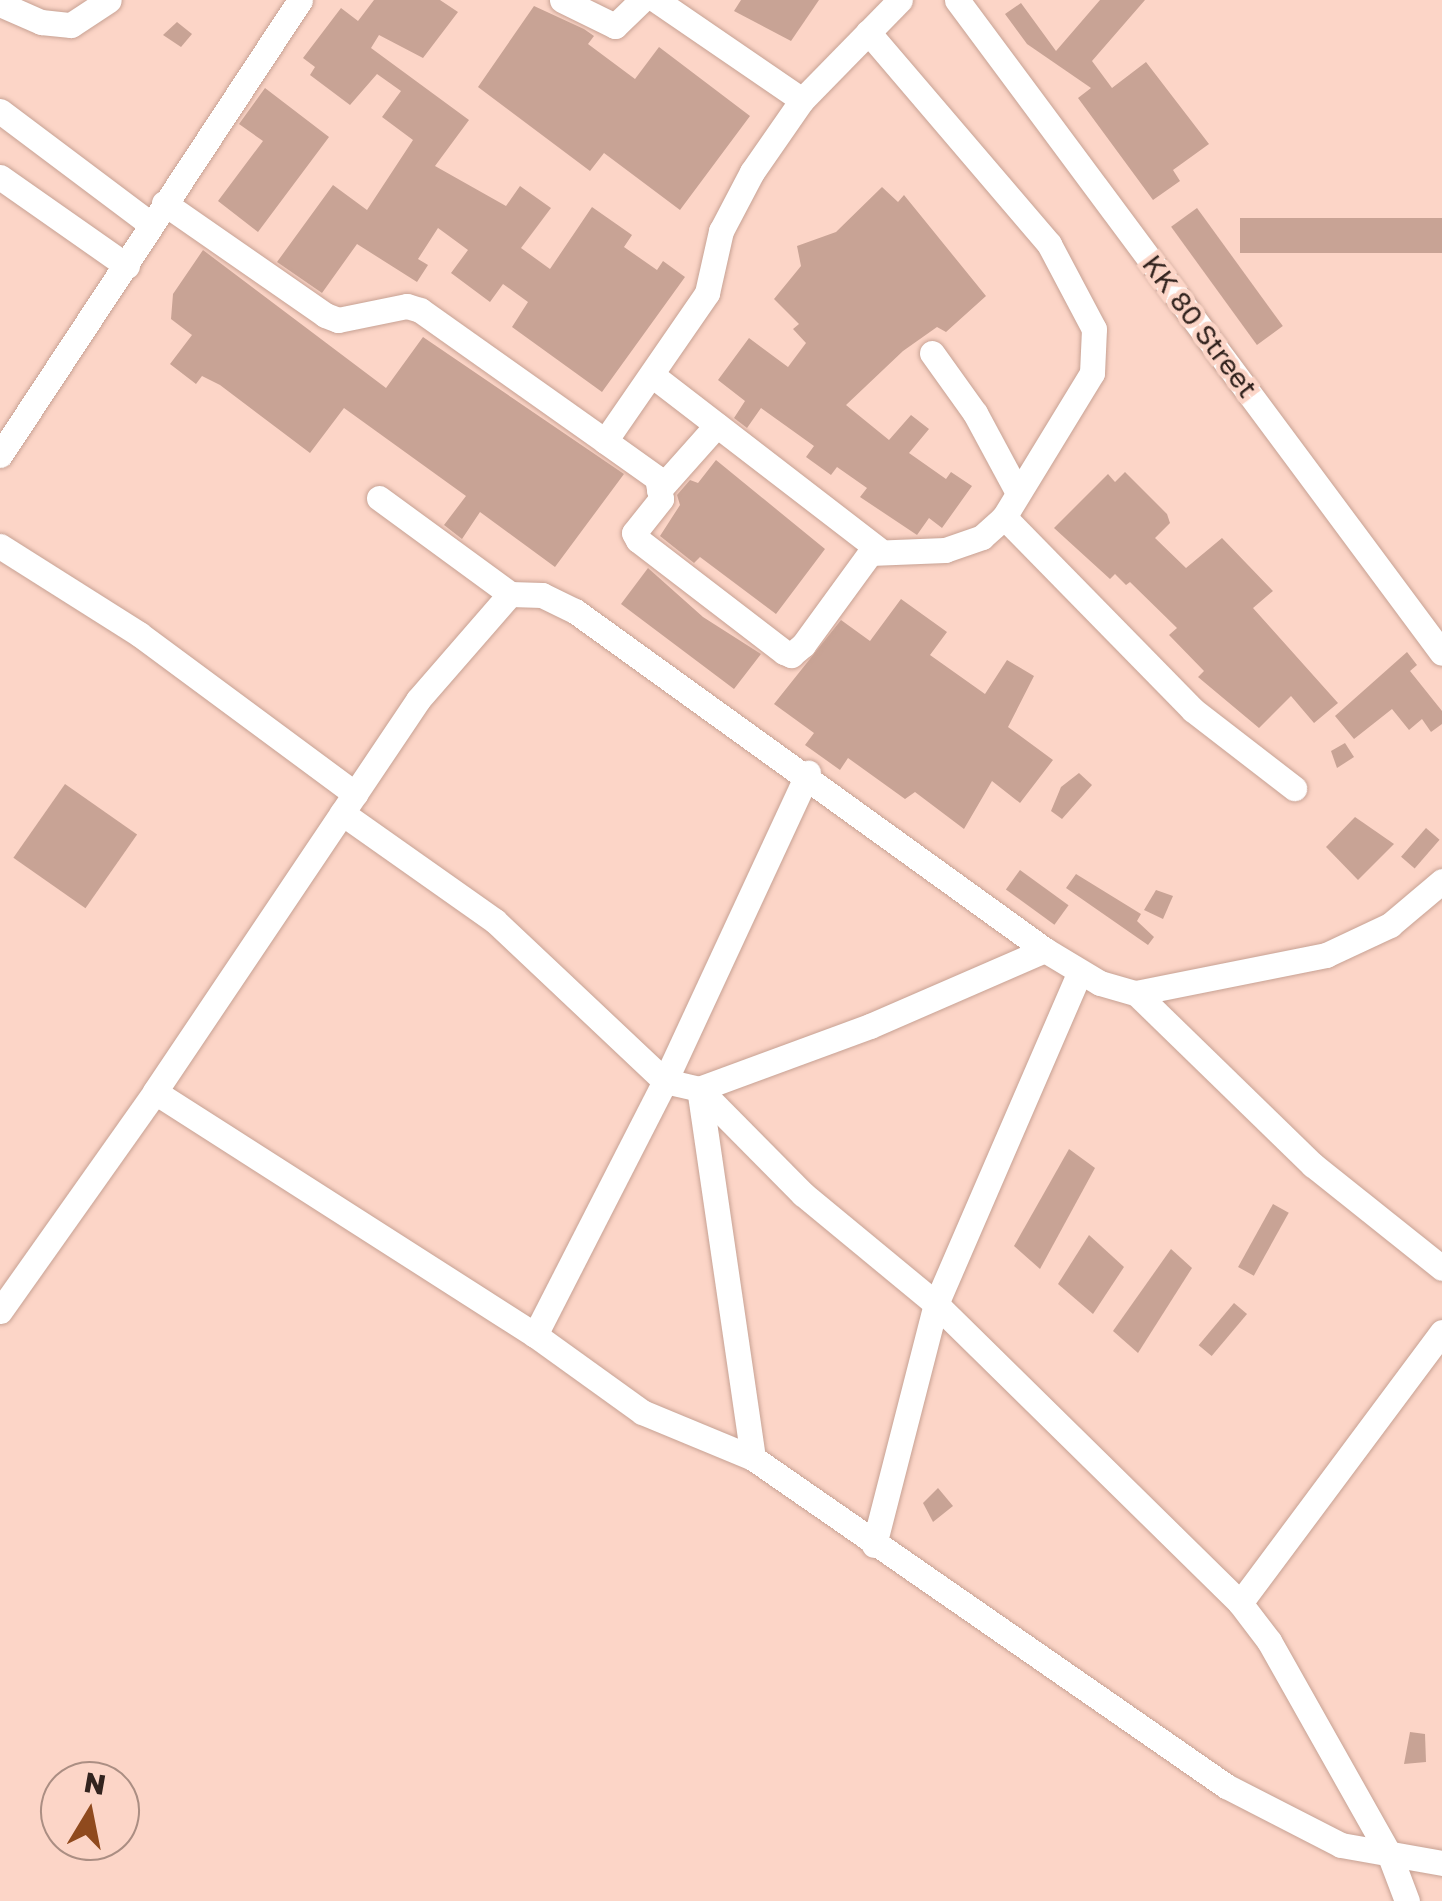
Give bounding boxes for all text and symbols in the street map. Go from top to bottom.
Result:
street label: KK 80 Street [1135,248,1265,404]
north arrow [40,1761,140,1861]
text: N [82,1765,108,1801]

